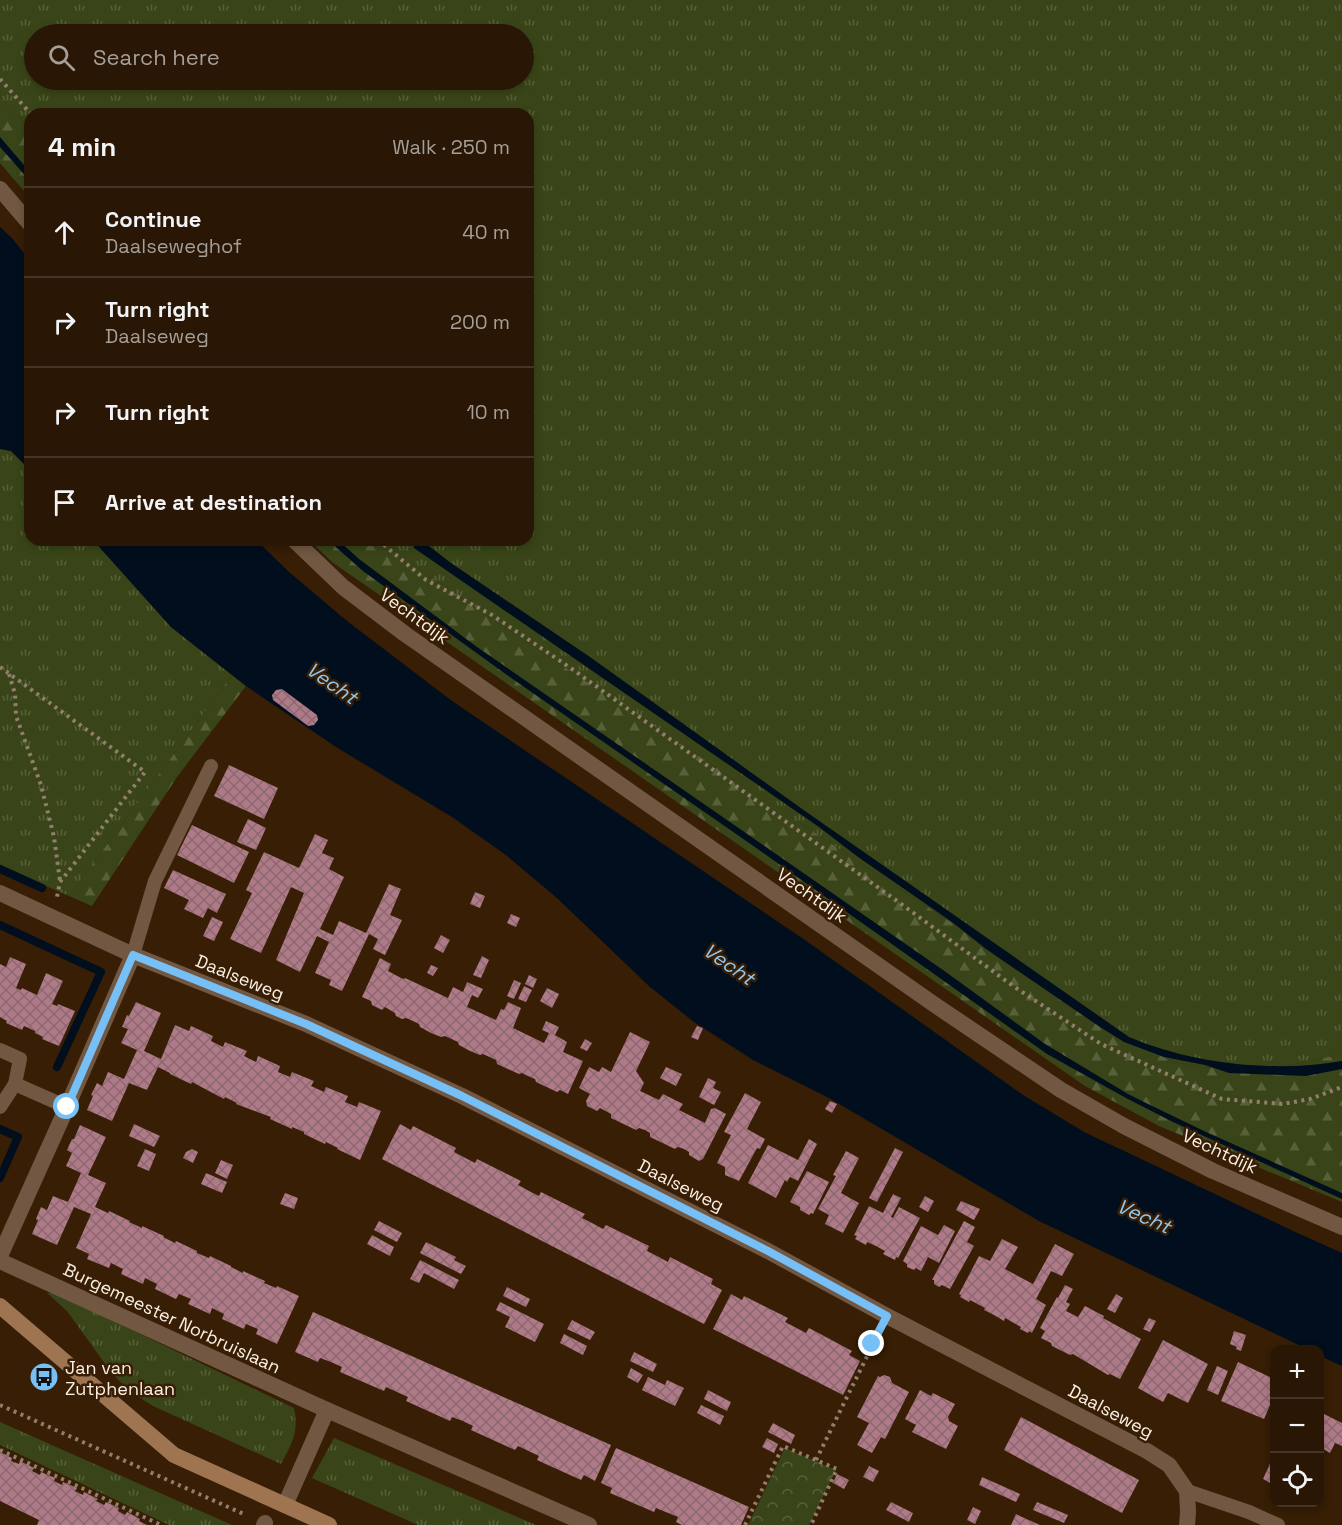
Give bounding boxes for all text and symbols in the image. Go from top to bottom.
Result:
search box [24,24,534,90]
icon: search [45,41,78,74]
text: Search here [93,43,220,71]
text: 4 min [48,130,116,164]
text: Walk · 250 m [392,134,510,160]
text: Continue [105,205,201,233]
icon: ahead [48,216,81,249]
text: 40 m [462,219,510,245]
text: Daalseweghof [105,233,242,259]
text: Turn right [105,295,210,323]
icon: right [48,306,81,339]
text: 200 m [450,309,510,335]
text: Daalseweg [105,323,209,349]
icon: right [48,396,81,429]
text: Turn right [105,398,210,426]
text: 10 m [466,399,510,425]
icon: arrive [48,486,81,519]
text: Arrive at destination [105,488,322,516]
street label: Vechtdijk [376,583,455,649]
water label: Vecht [301,656,364,711]
street label: Vechtdijk [772,862,852,928]
water label: Vecht [698,937,761,992]
street label: Daalseweg [192,949,288,1005]
route start [53,1093,79,1119]
street label: Vechtdijk [1179,1124,1262,1179]
street label: Daalseweg [634,1154,728,1216]
water label: Vecht [1113,1193,1177,1240]
street label: Burgemeester Norbruislaan [60,1258,284,1378]
route end [858,1330,884,1356]
map controls [1270,1345,1324,1507]
button: + [1270,1345,1324,1399]
place label: Jan van Zutphenlaan [65,1356,175,1400]
bus stop icon: Jan van Zutphenlaan [28,1361,60,1393]
street label: Daalseweg [1064,1379,1158,1443]
button: − [1270,1399,1324,1453]
button: locate [1270,1453,1324,1507]

